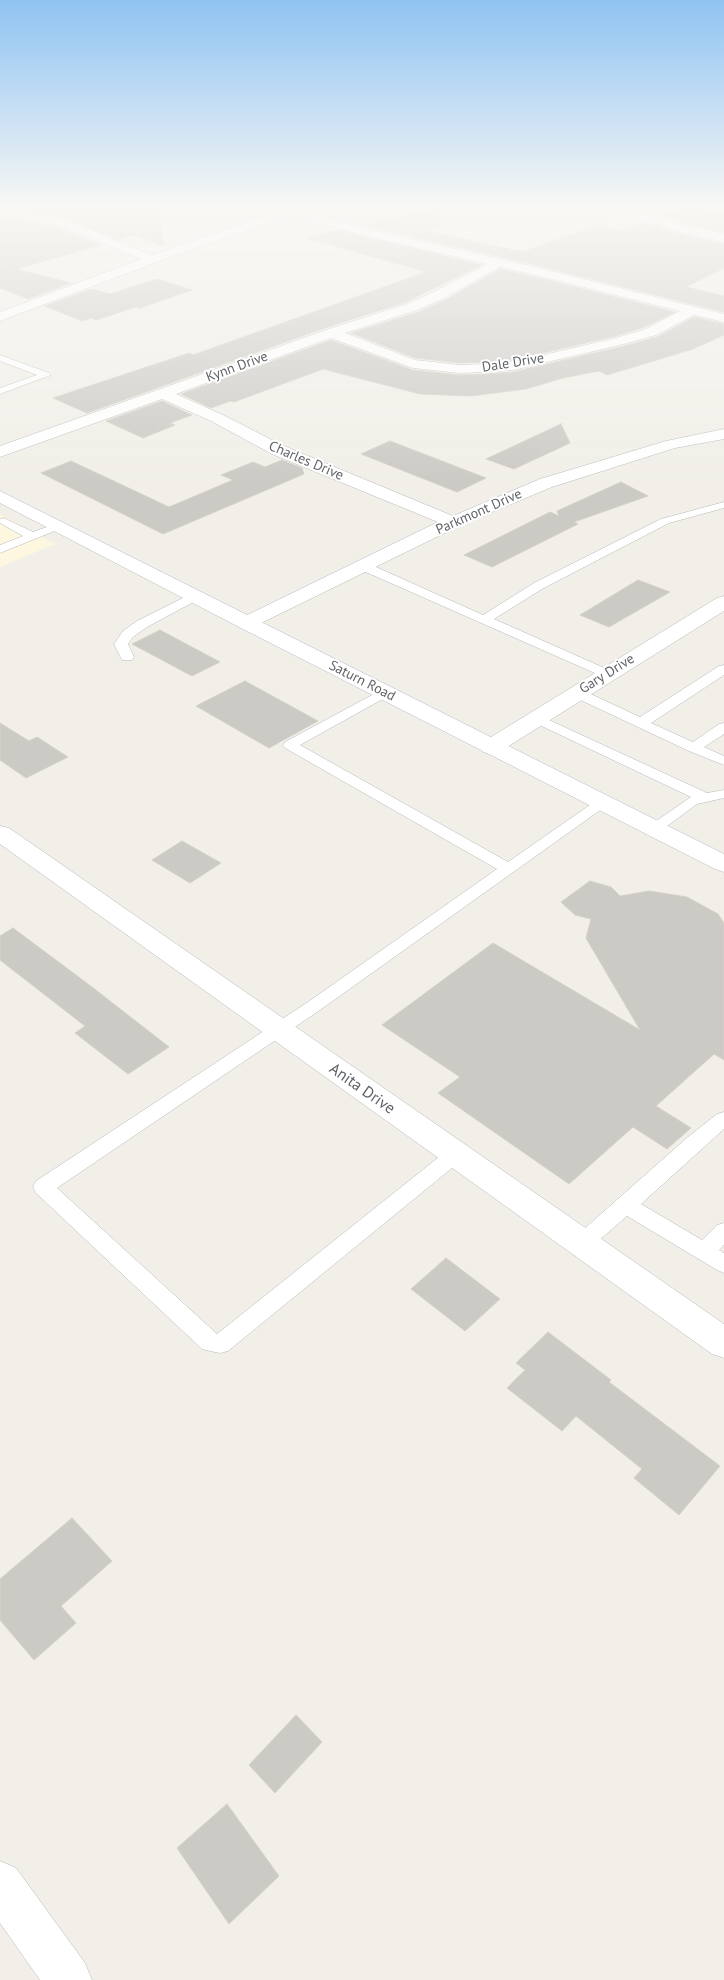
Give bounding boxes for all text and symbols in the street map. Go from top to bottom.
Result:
street label: Kynn Drive [204,348,270,386]
street label: Dale Drive [481,350,545,376]
street label: Charles Drive [266,438,346,484]
street label: Parkmont Drive [433,486,525,538]
street label: Gary Drive [576,650,638,698]
street label: Saturn Road [326,657,398,705]
street label: Anita Drive [325,1059,399,1119]

